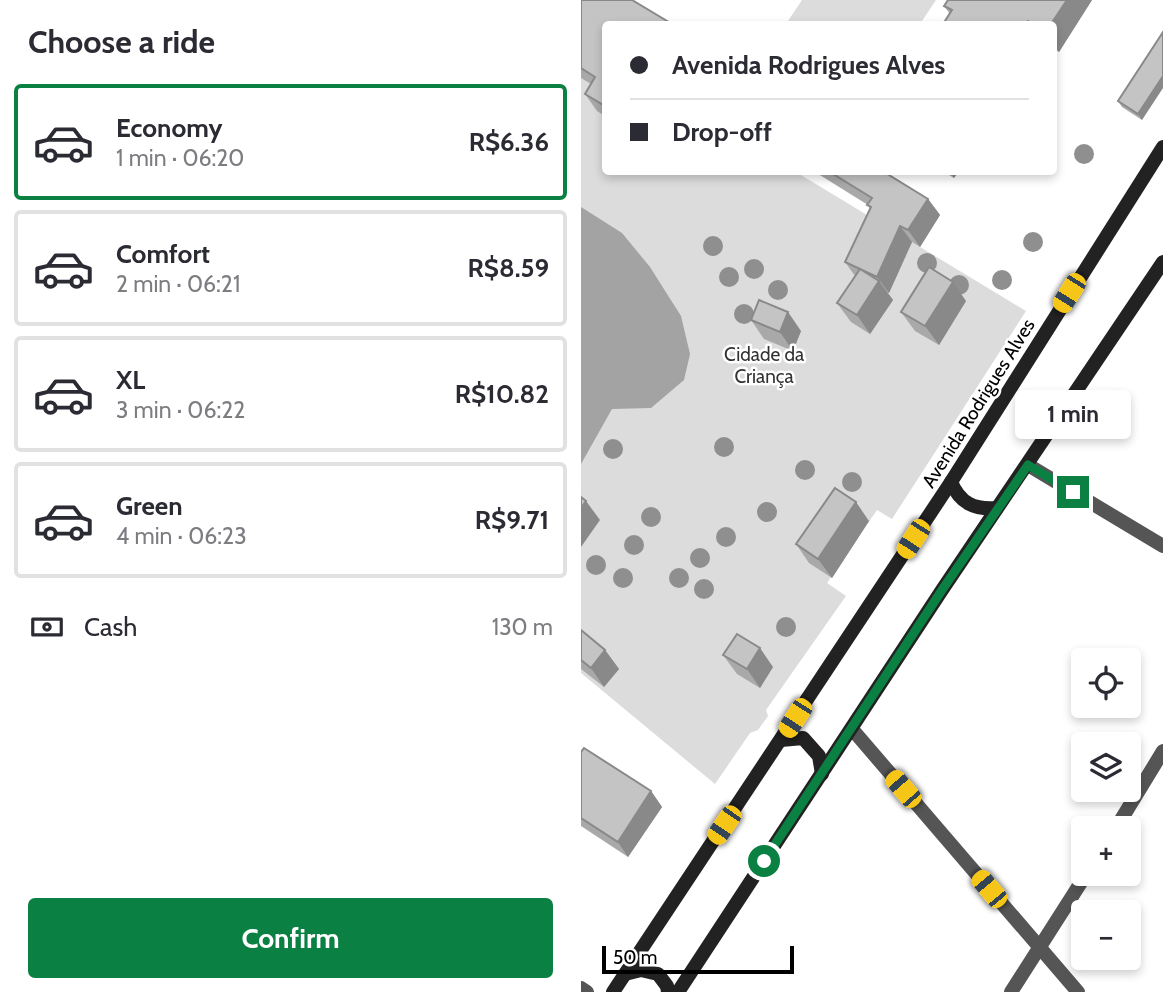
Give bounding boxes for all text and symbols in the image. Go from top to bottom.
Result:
text: Choose a ride [28,22,215,61]
text: Avenida Rodrigues Alves [672,49,945,81]
icon: car [32,111,95,174]
text: Economy [116,112,222,144]
text: Drop-off [672,116,772,148]
text: R$6.36 [469,126,549,158]
text: 1 min · 06:20 [116,144,244,172]
icon: car [32,237,95,300]
text: Comfort [116,238,210,270]
text: R$8.59 [468,252,549,284]
text: 2 min · 06:21 [116,270,240,298]
car [1049,270,1090,316]
street label: Avenida Rodrigues Alves [917,315,1040,492]
park label: Cidade da Criança [724,343,804,388]
icon: car [32,363,95,426]
text: XL [116,364,145,396]
text: R$10.82 [455,378,549,410]
callout: 1 min [1015,391,1131,440]
text: 3 min · 06:22 [116,396,245,424]
text: 1 min [1047,400,1099,428]
route end [1057,476,1089,508]
icon: car [32,489,95,552]
text: Green [116,490,183,522]
text: R$9.71 [475,504,549,536]
car [893,516,934,562]
text: 4 min · 06:23 [116,522,247,550]
icon: cash [28,608,66,646]
text: Cash [84,611,137,643]
text: 130 m [492,613,553,641]
map controls [1071,648,1141,970]
button: locate [1071,648,1141,718]
car [775,695,816,741]
button: layers [1071,732,1141,802]
car [882,766,925,812]
car [704,802,745,848]
button: + [1071,816,1141,886]
route start [748,845,780,877]
car [968,866,1011,912]
button: Confirm [28,898,553,978]
button: − [1071,900,1141,970]
scale bar [602,943,795,975]
text: 50 m [613,946,657,969]

